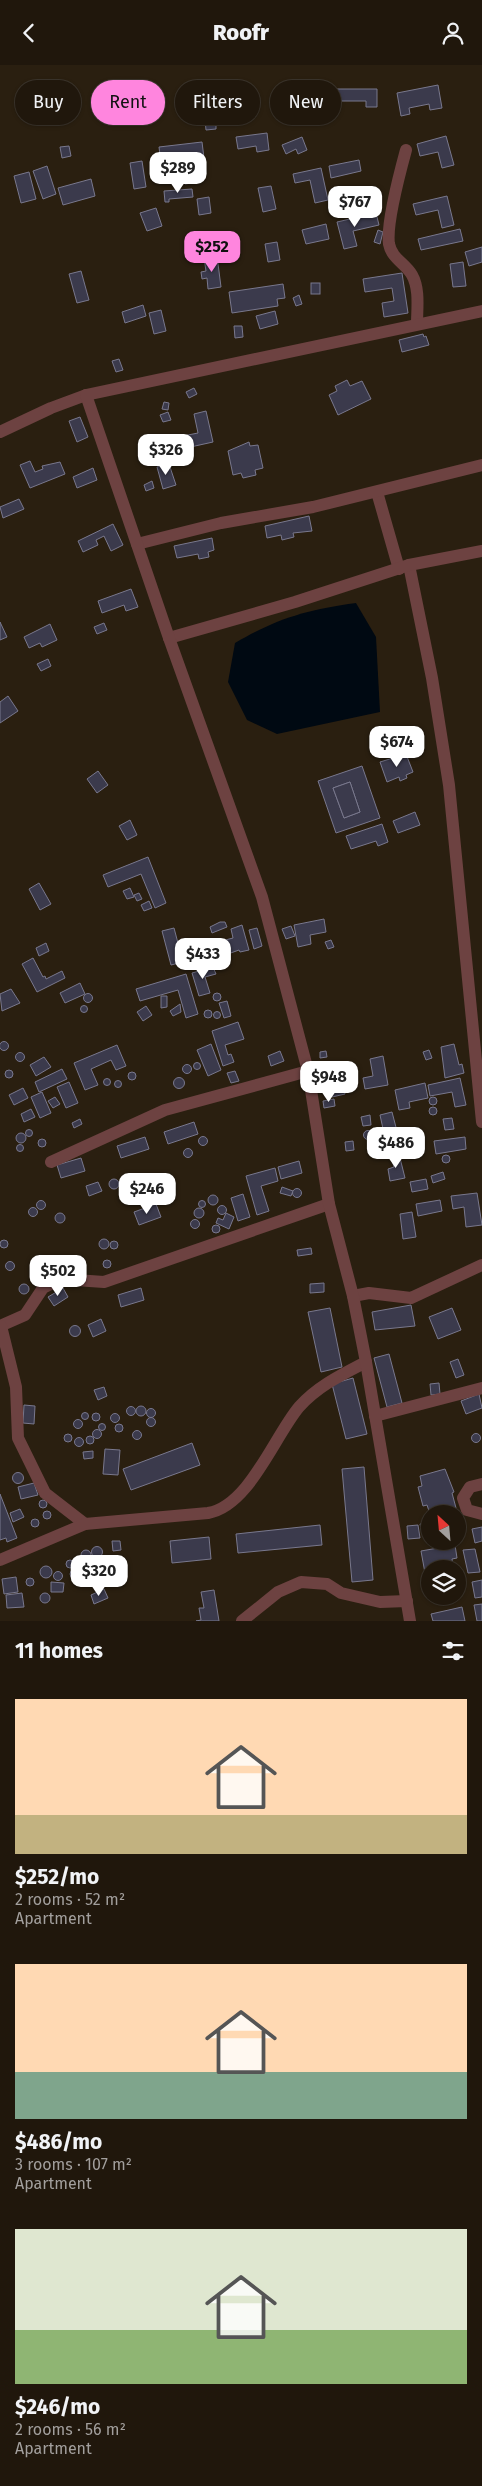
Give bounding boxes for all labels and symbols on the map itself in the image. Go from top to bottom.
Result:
pin: $289 [148,151,208,194]
pin: $767 [325,185,385,228]
pin: $252 [182,231,242,273]
pin: $326 [136,433,196,476]
pin: $674 [367,725,427,768]
pin: $433 [173,937,233,980]
pin: $948 [299,1061,359,1103]
pin: $486 [366,1127,426,1169]
pin: $246 [117,1173,177,1215]
pin: $502 [28,1255,88,1297]
north arrow [421,1505,466,1550]
pin: $320 [69,1555,129,1597]

